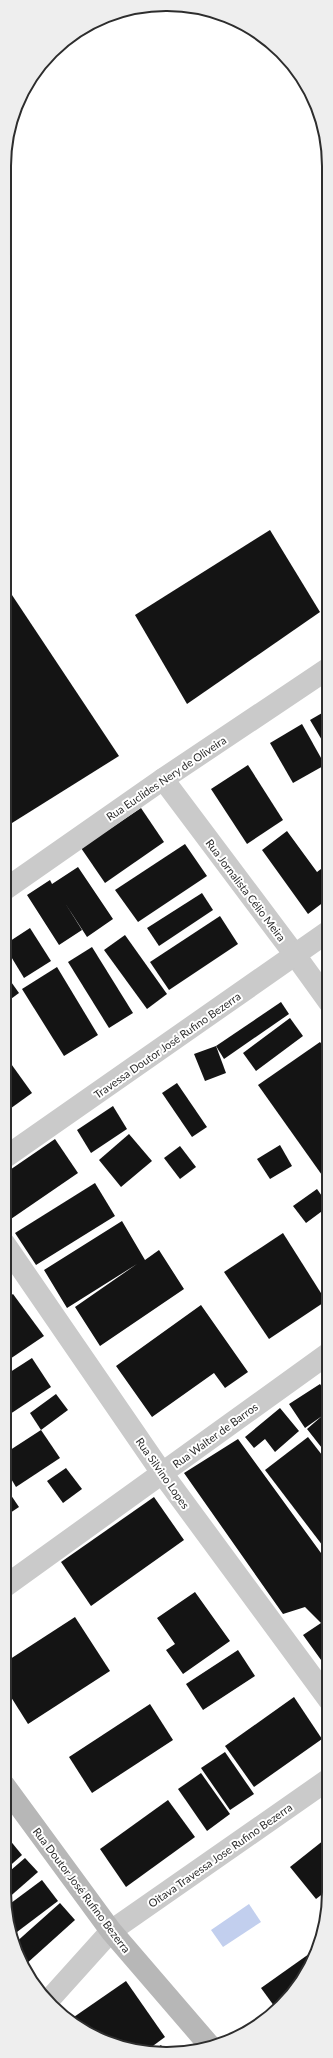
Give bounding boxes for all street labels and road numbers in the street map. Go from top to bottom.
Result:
street label: Rua Euclides Nery de Oliveira [104,733,228,823]
street label: Rua Jornalista Célio Meira [203,836,289,944]
street label: Travessa Doutor José Rufino Bezerra [91,989,243,1101]
street label: Rua Walter de Barros [170,1400,260,1470]
street label: Rua Silvino Lopes [134,1435,193,1511]
street label: Oitava Travessa Jose Rufino Bezerra [146,1800,294,1910]
street label: Rua Doutor José Rufino Bezerra [31,1825,133,1955]

